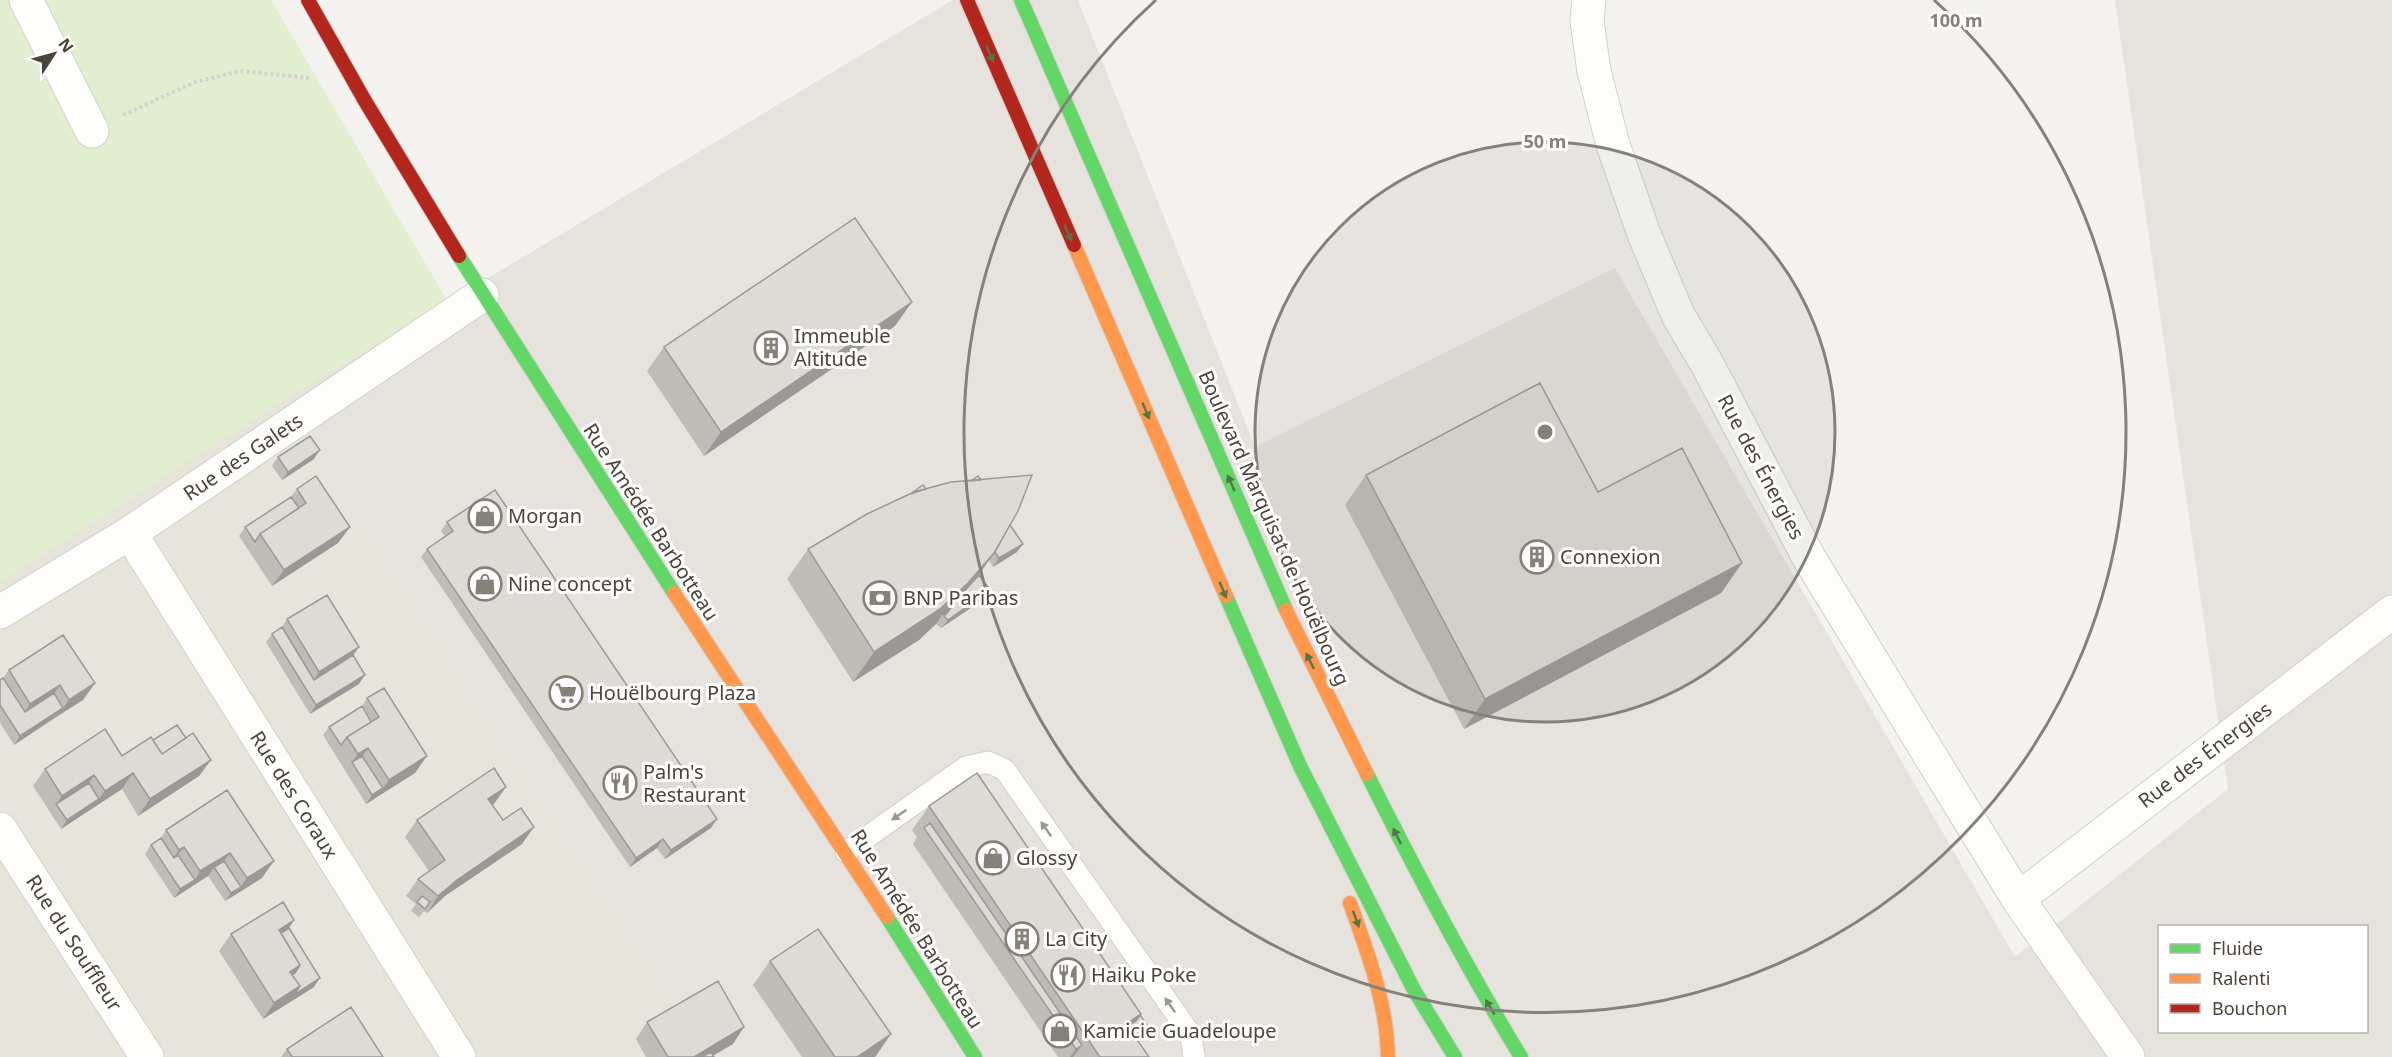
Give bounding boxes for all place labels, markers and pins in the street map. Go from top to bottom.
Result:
place label: Immeuble Altitude [794,322,891,372]
building icon: Immeuble Altitude [753,330,789,366]
centre of rings [1535,422,1555,442]
shop icon: Morgan [467,498,503,534]
place label: Morgan [508,502,582,529]
building icon: Connexion [1519,539,1555,575]
place label: Connexion [1560,543,1661,570]
shop icon: Nine concept [467,566,503,602]
place label: Nine concept [508,570,632,597]
bank icon: BNP Paribas [862,580,898,616]
place label: BNP Paribas [903,584,1018,611]
supermarket icon: Houëlbourg Plaza [548,675,584,711]
place label: Houëlbourg Plaza [589,679,756,706]
place label: Palm's Restaurant [643,758,746,808]
restaurant icon: Palm's Restaurant [602,765,638,801]
shop icon: Glossy [975,840,1011,876]
place label: Glossy [1016,844,1078,871]
building icon: La City [1004,921,1040,957]
place label: La City [1045,925,1108,952]
restaurant icon: Haiku Poke [1050,957,1086,993]
place label: Haiku Poke [1091,961,1197,988]
shop icon: Kamicie Guadeloupe [1042,1013,1078,1049]
place label: Kamicie Guadeloupe [1083,1017,1277,1044]

